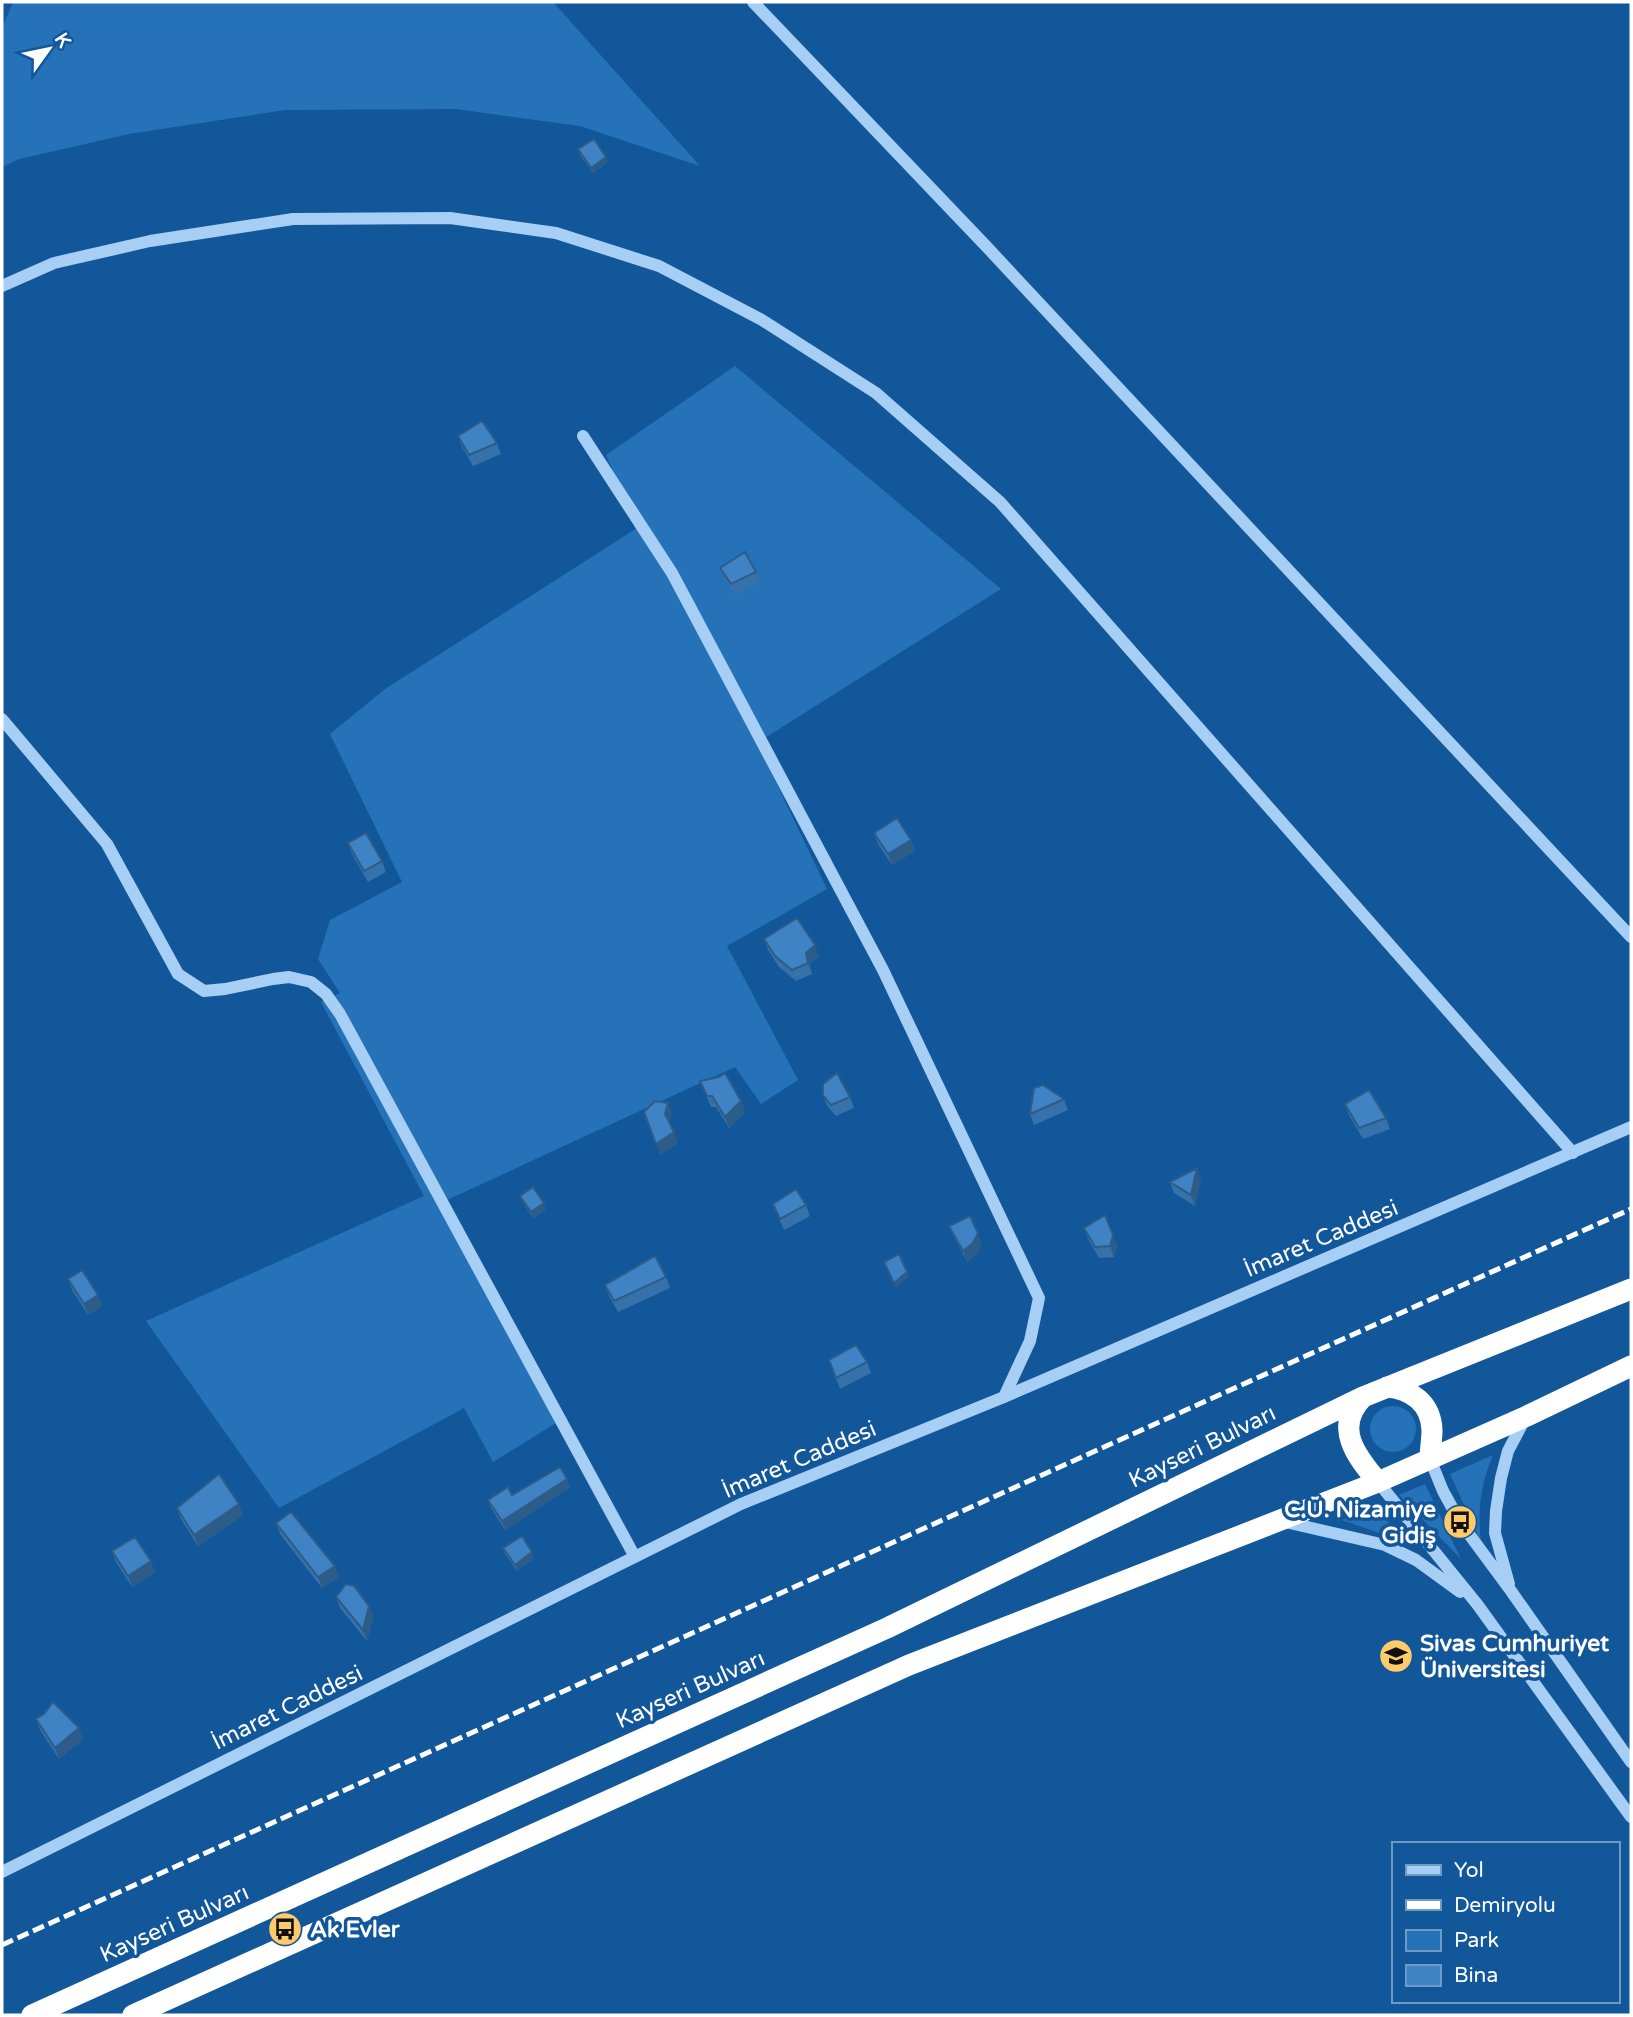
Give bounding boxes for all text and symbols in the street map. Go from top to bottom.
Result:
north arrow [14,14,84,84]
text: K [50,29,75,52]
street label: İmaret Caddesi [1240,1194,1403,1284]
street label: Kayseri Bulvarı [1124,1399,1281,1495]
street label: İmaret Caddesi [718,1415,881,1505]
place label: C.Ü. Nizamiye Gidiş [1284,1496,1436,1550]
bus stop icon: C.Ü. Nizamiye Gidiş [1441,1503,1479,1541]
place label: Sivas Cumhuriyet Üniversitesi [1420,1630,1609,1684]
school or university icon: Sivas Cumhuriyet Üniversitesi [1377,1637,1415,1675]
street label: Kayseri Bulvarı [612,1645,769,1735]
street label: İmaret Caddesi [207,1659,367,1757]
legend [1392,1842,1619,2003]
text: Yol [1454,1858,1484,1883]
street label: Kayseri Bulvarı [96,1879,253,1969]
text: Demiryolu [1454,1893,1556,1918]
bus stop icon: Ak Evler [266,1910,304,1948]
place label: Ak Evler [310,1916,401,1944]
text: Park [1454,1928,1499,1953]
text: Bina [1454,1963,1498,1988]

